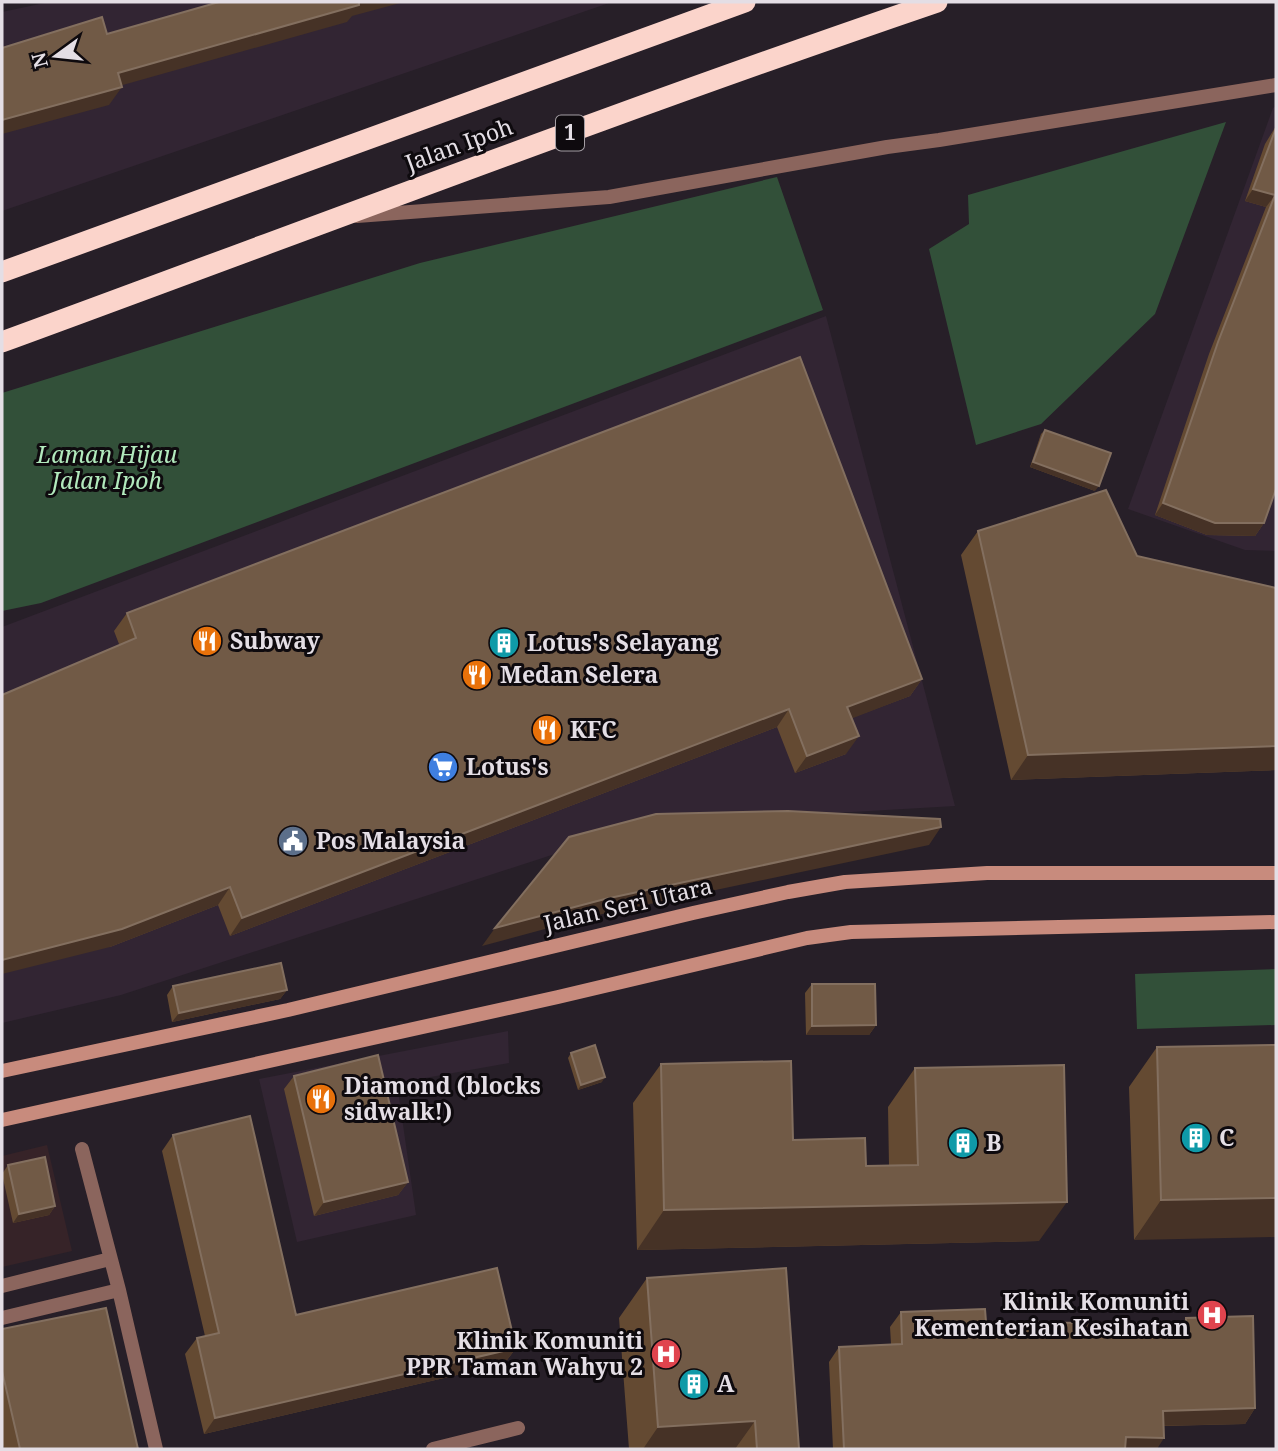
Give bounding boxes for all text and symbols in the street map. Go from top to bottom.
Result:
north arrow [21,21,91,91]
text: N [25,50,54,71]
street label: Jalan Ipoh [399,110,517,179]
road number: 1 [556,116,584,150]
park label: Laman Hijau Jalan Ipoh [36,438,177,496]
restaurant icon: Subway [190,624,224,658]
place label: Subway [230,624,321,656]
building icon: Lotus's Selayang [487,626,521,660]
place label: Lotus's Selayang [527,626,719,658]
restaurant icon: Medan Selera [460,658,494,692]
place label: Medan Selera [500,658,658,690]
restaurant icon: KFC [530,713,564,747]
place label: KFC [570,713,617,745]
supermarket icon: Lotus's [426,750,460,784]
place label: Lotus's [466,750,549,782]
public building icon: Pos Malaysia [276,824,310,858]
place label: Pos Malaysia [316,824,465,856]
street label: Jalan Seri Utara [539,869,715,939]
place label: Diamond (blocks sidwalk!) [344,1069,541,1127]
restaurant icon: Diamond (blocks sidwalk!) [304,1082,338,1116]
building icon: C [1179,1121,1213,1155]
place label: C [1219,1121,1234,1153]
building icon: B [946,1126,980,1160]
place label: B [986,1126,1001,1158]
place label: Klinik Komuniti Kementerian Kesihatan [914,1285,1189,1343]
hospital icon: Klinik Komuniti Kementerian Kesihatan [1195,1298,1229,1332]
place label: Klinik Komuniti PPR Taman Wahyu 2 [406,1324,643,1382]
hospital icon: Klinik Komuniti PPR Taman Wahyu 2 [649,1337,683,1371]
building icon: A [677,1367,711,1401]
place label: A [717,1367,735,1399]

